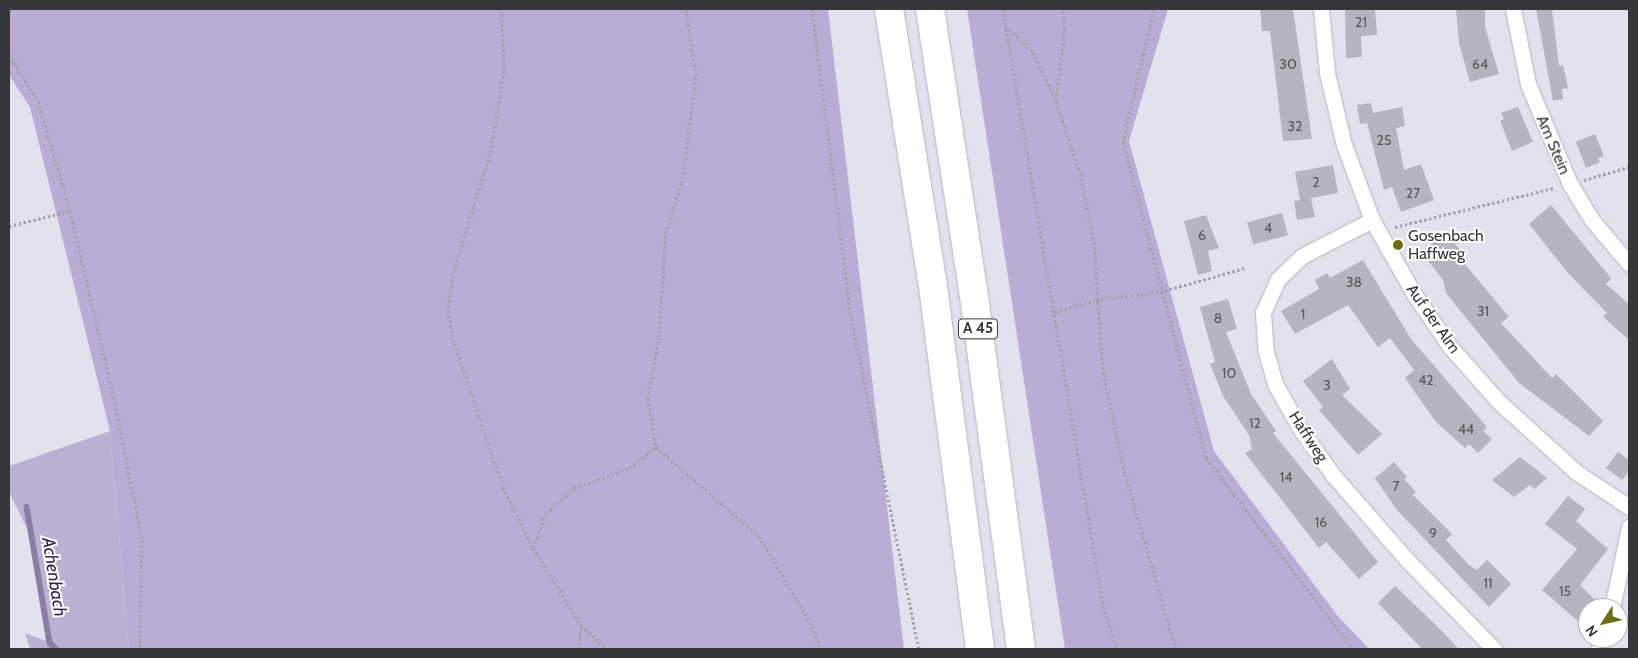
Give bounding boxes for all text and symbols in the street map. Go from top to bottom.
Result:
house number: 21 [1355,14,1367,30]
house number: 30 [1279,56,1297,72]
house number: 64 [1472,56,1488,72]
street label: Am Stein [1532,113,1574,177]
house number: 32 [1288,118,1302,134]
house number: 25 [1377,132,1391,148]
house number: 2 [1312,174,1320,190]
house number: 27 [1406,185,1420,201]
house number: 4 [1264,220,1272,236]
place label: Gosenbach Haffweg [1408,226,1484,264]
house number: 6 [1198,227,1206,243]
marker: Gosenbach Haffweg [1392,239,1404,251]
house number: 38 [1346,274,1362,290]
street label: Auf der Alm [1402,281,1464,357]
house number: 31 [1477,303,1489,319]
house number: 1 [1301,306,1305,322]
house number: 8 [1214,310,1222,326]
road number: A 45 [957,316,999,342]
house number: 10 [1222,365,1236,381]
house number: 42 [1418,372,1434,388]
house number: 3 [1323,377,1331,393]
street label: Haffweg [1284,408,1332,466]
house number: 12 [1249,415,1261,431]
house number: 44 [1458,421,1474,437]
house number: 14 [1280,469,1292,485]
house number: 7 [1392,478,1400,494]
house number: 16 [1315,514,1327,530]
house number: 9 [1429,525,1437,541]
water label: Achenbach [37,536,71,618]
house number: 11 [1483,575,1493,591]
house number: 15 [1559,583,1571,599]
north arrow [1578,598,1628,648]
text: N [1581,622,1602,640]

